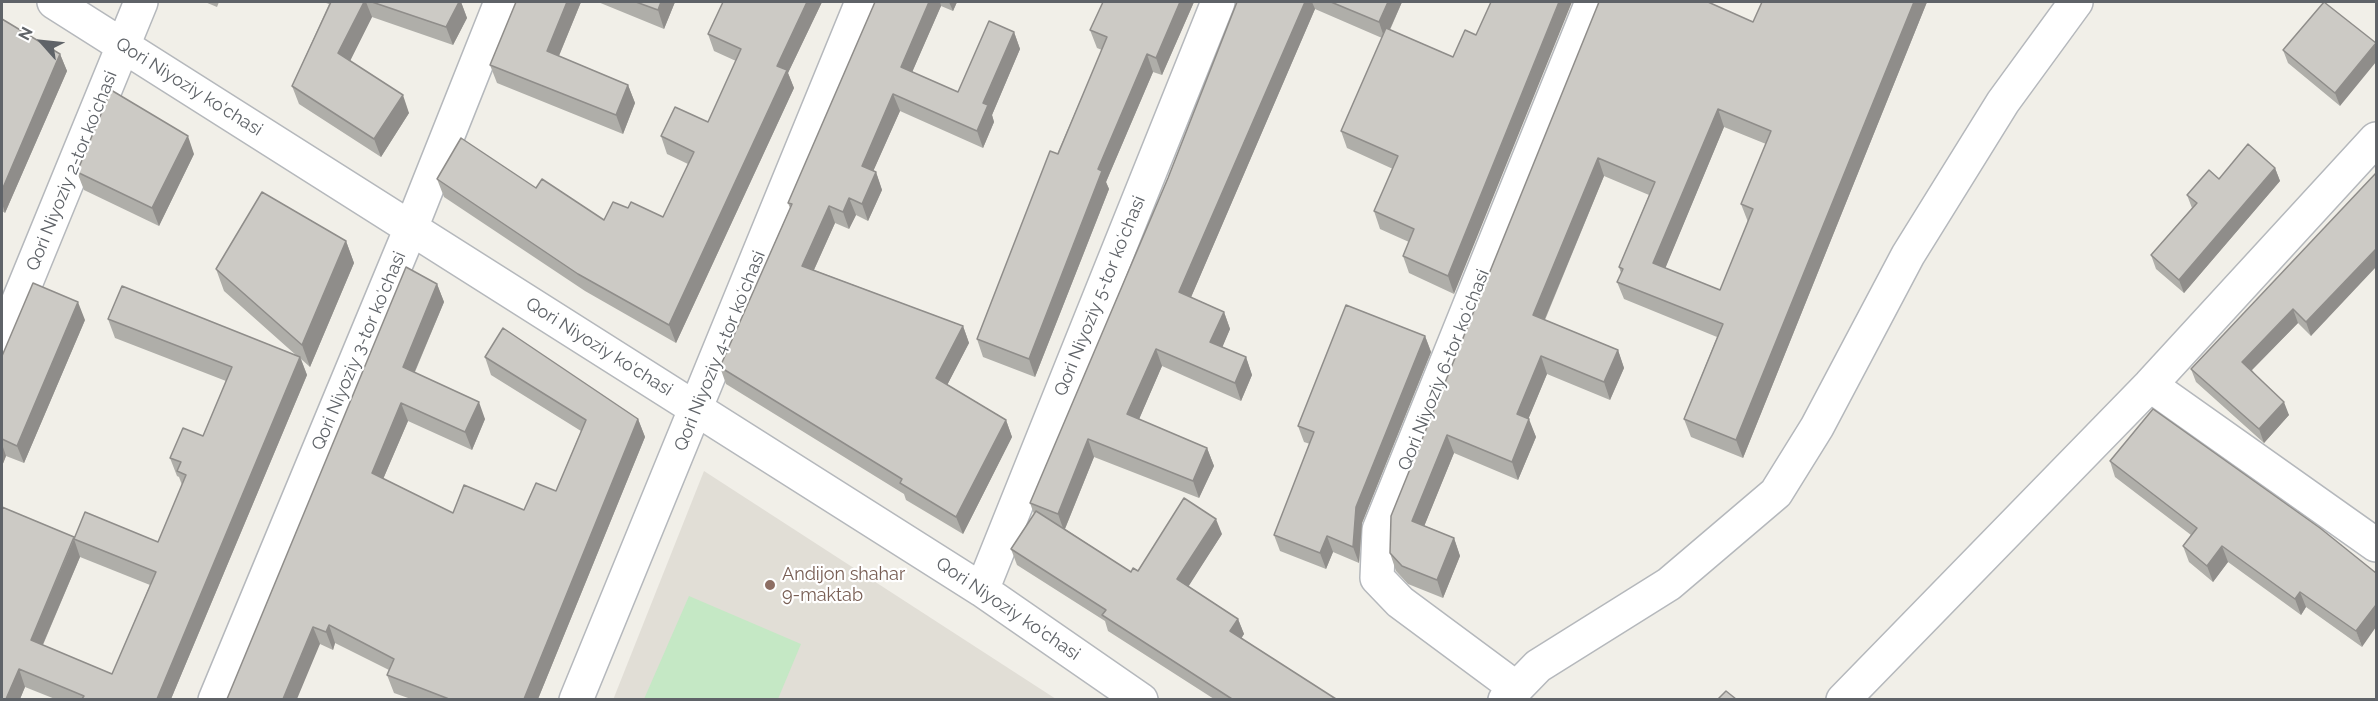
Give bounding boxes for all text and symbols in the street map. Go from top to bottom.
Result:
north arrow [12,12,72,72]
text: N [14,24,37,43]
street label: Qori Niyoziy ko'chasi [112,33,266,141]
street label: Qori Niyoziy 2-tor koʻchasi [22,68,122,274]
street label: Qori Niyoziy 5-tor koʻchasi [1050,193,1150,399]
street label: Qori Niyoziy 3-tor koʻchasi [307,248,411,454]
street label: Qori Niyoziy 4-tor koʻchasi [670,248,770,454]
street label: Qori Niyoziy 6-tor koʻchasi [1394,266,1494,474]
street label: Qori Niyoziy ko'chasi [522,293,676,401]
street label: Qori Niyoziy ko'chasi [932,553,1084,665]
place label: Andijon shahar 9-maktab [782,564,905,606]
marker: Andijon shahar 9-maktab [763,578,777,592]

